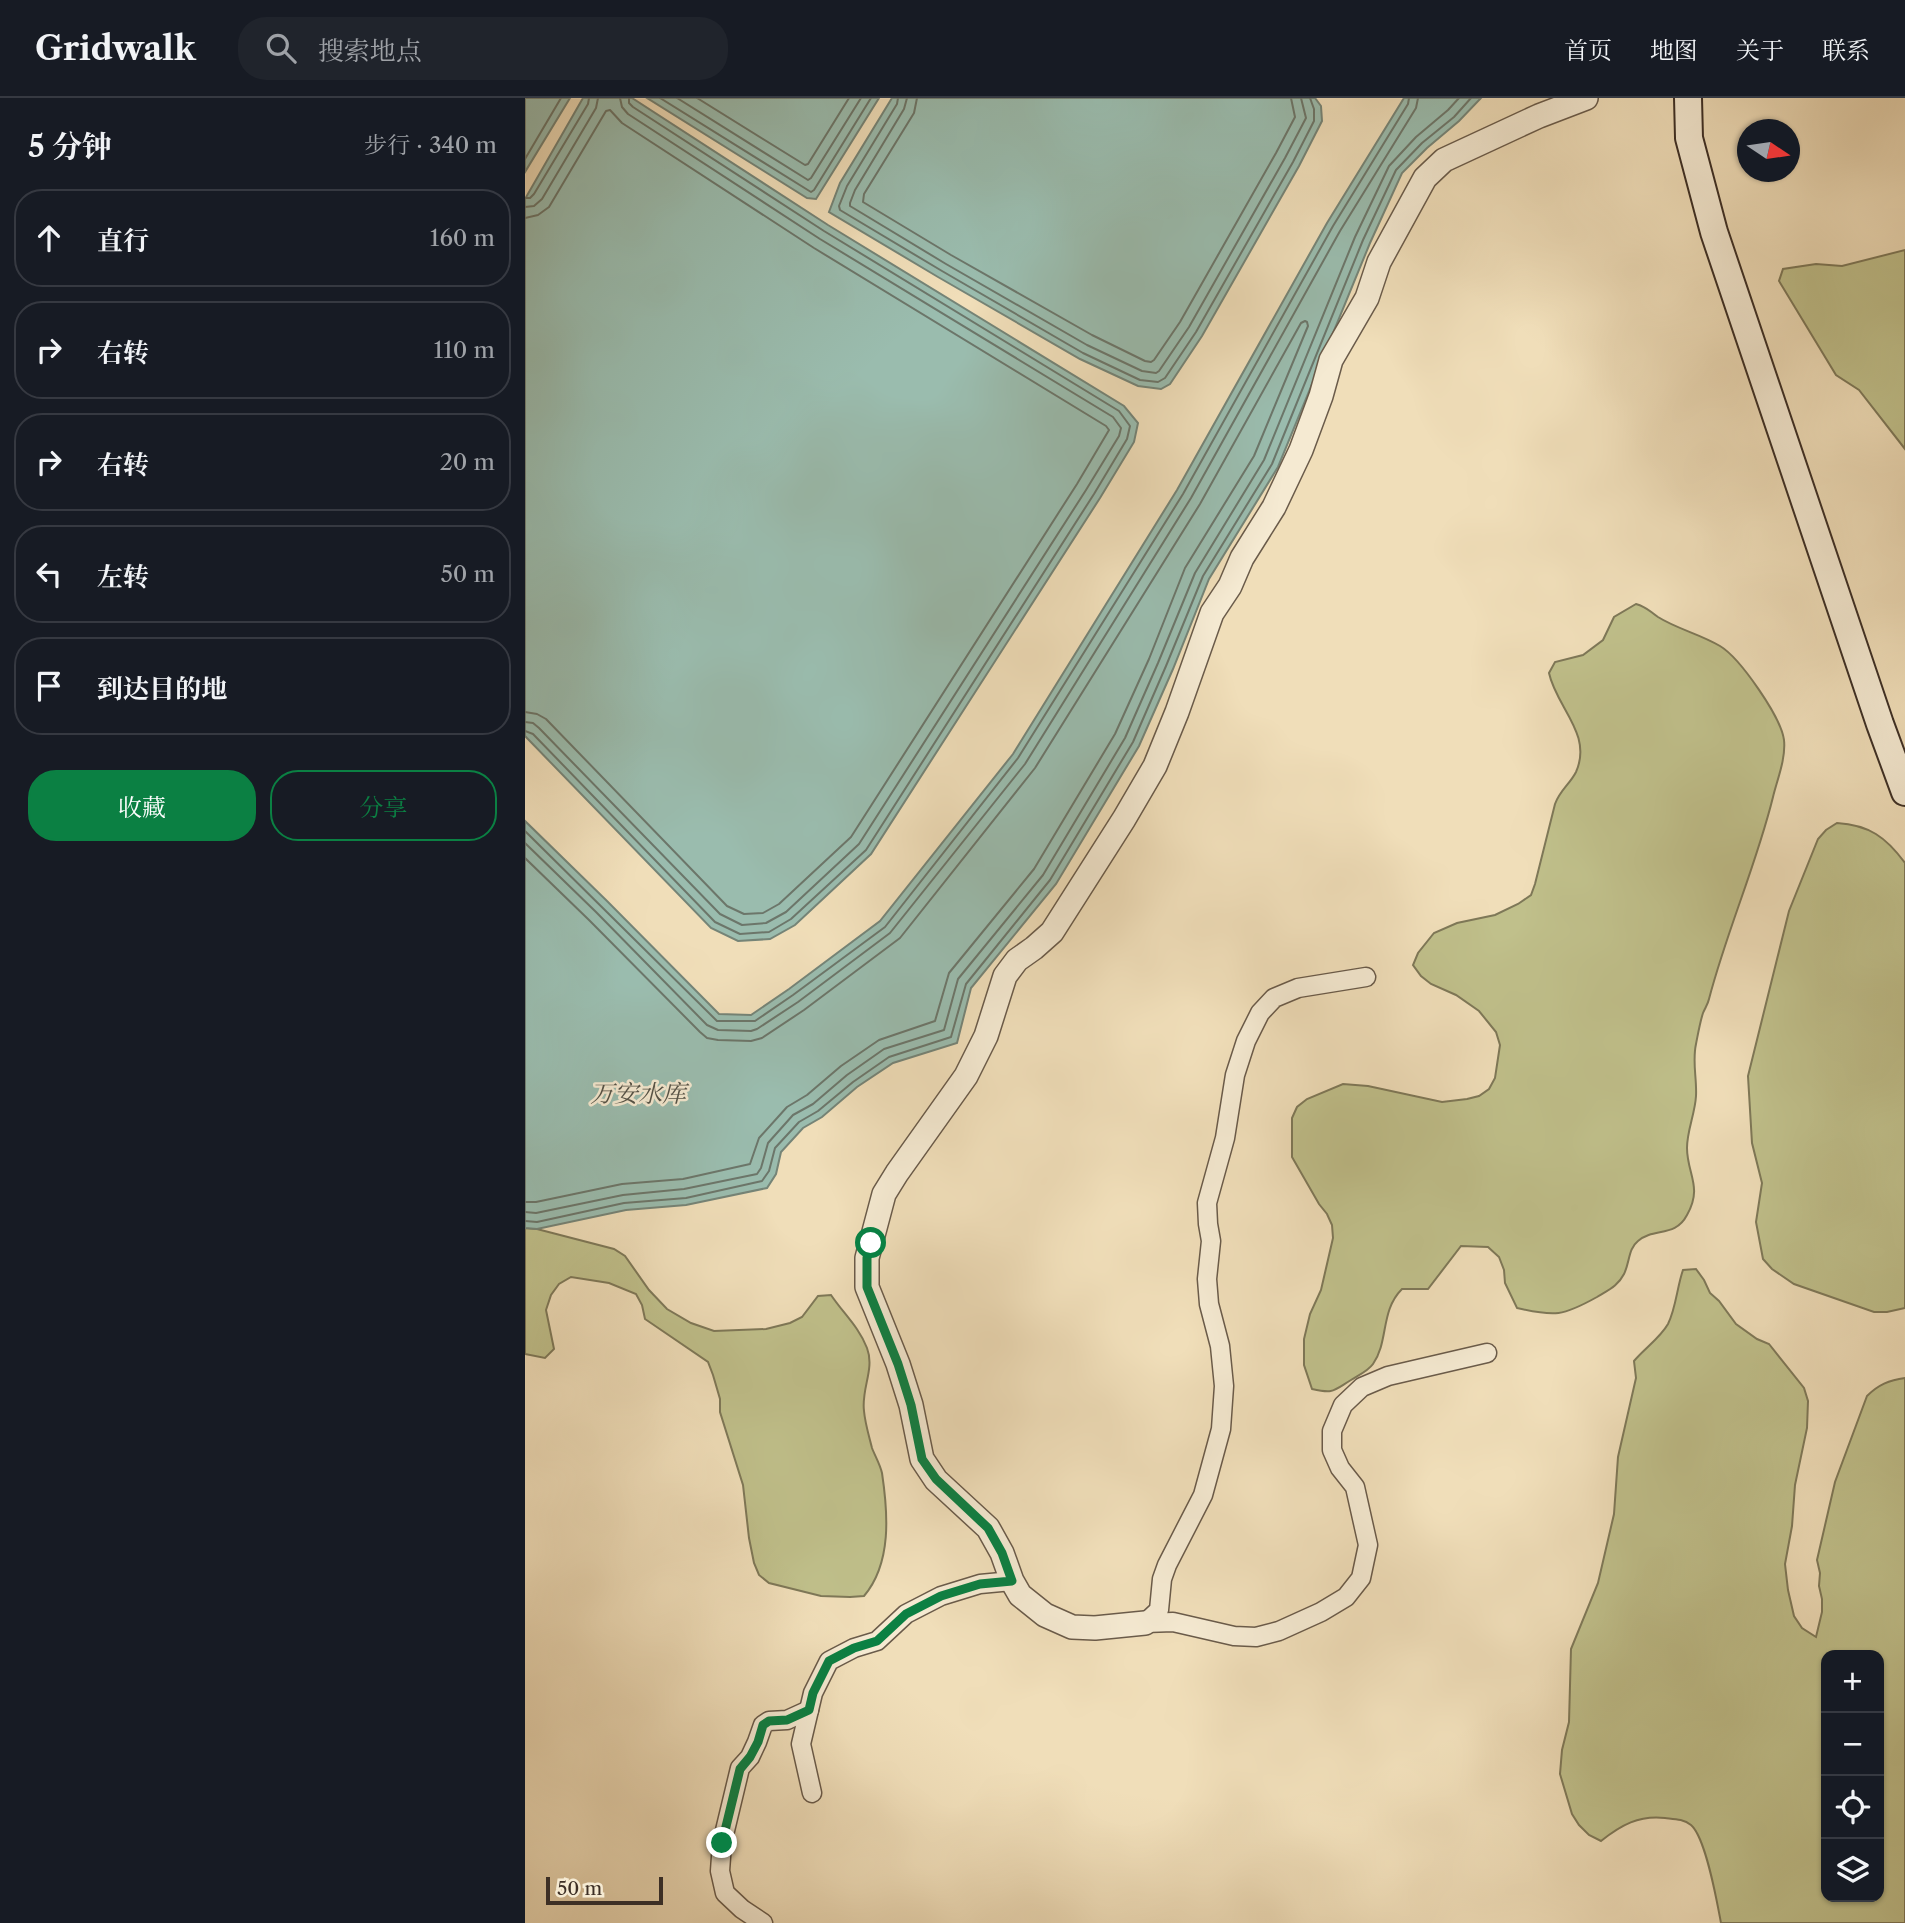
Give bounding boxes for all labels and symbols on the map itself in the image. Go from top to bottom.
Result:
north arrow [1737,119,1800,182]
water label: 万安水库 [590,1079,690,1108]
route start [855,1227,886,1258]
route end [706,1827,737,1858]
scale bar [546,1874,663,1906]

